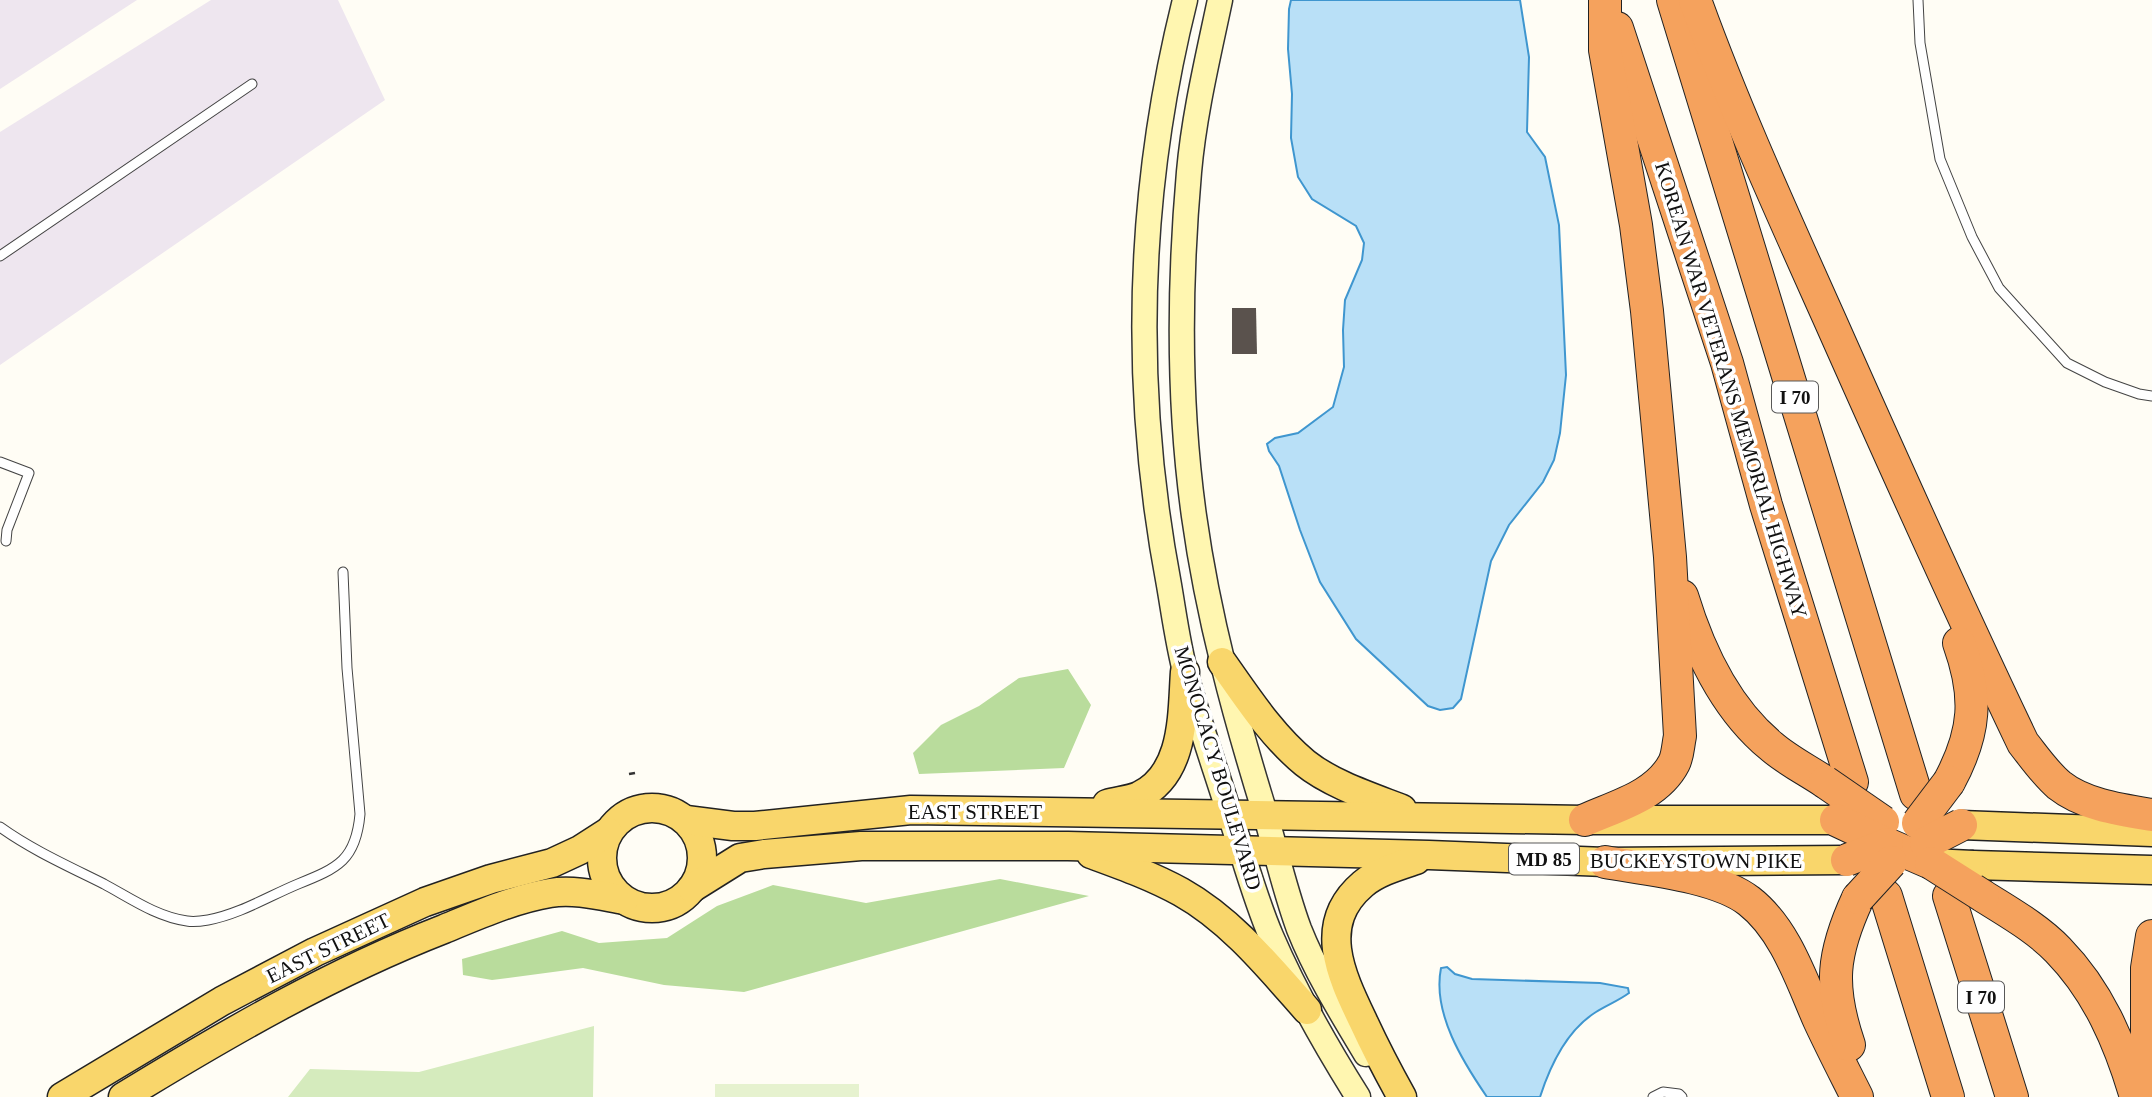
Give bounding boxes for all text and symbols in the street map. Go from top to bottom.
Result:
street label: KOREAN WAR VETERANS MEMORIAL HIGHWAY [1650,159,1812,621]
road number: I 70 [1772,382,1818,412]
street label: MONOCACY BOULEVARD [1169,643,1267,893]
street label: EAST STREET [908,800,1042,824]
road number: MD 85 [1509,844,1579,874]
street label: BUCKEYSTOWN PIKE [1590,849,1802,873]
street label: EAST STREET [262,908,394,988]
road number: I 70 [1958,981,2004,1012]

